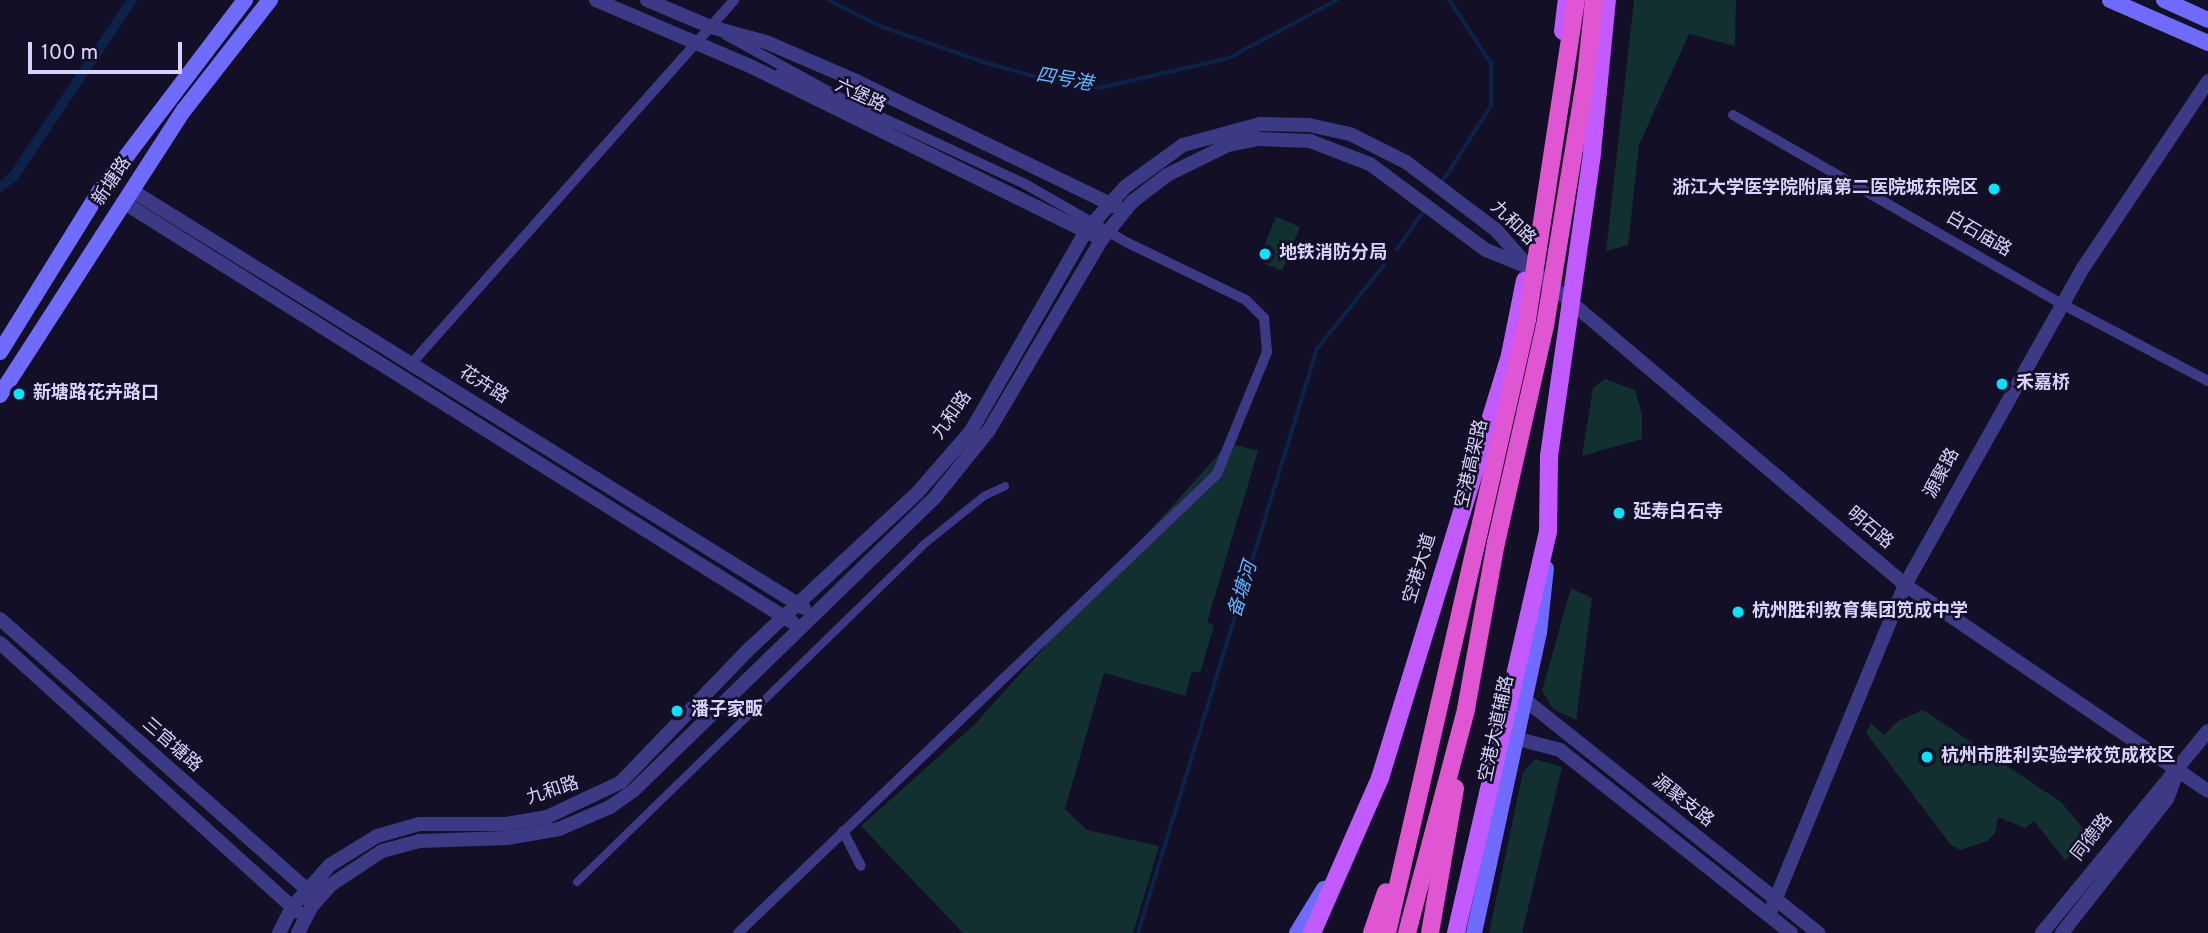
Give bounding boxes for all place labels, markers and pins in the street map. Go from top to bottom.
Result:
place label: 浙江大学医学院附属第二医院城东院区 [1672,178,1978,200]
marker: 浙江大学医学院附属第二医院城东院区 [1984,179,2004,199]
place label: 地铁消防分局 [1279,243,1387,265]
marker: 地铁消防分局 [1257,246,1273,262]
place label: 禾嘉桥 [2016,373,2070,395]
marker: 禾嘉桥 [1994,376,2010,392]
place label: 新塘路花卉路口 [33,383,159,405]
marker: 新塘路花卉路口 [11,386,27,402]
place label: 延寿白石寺 [1633,502,1723,524]
marker: 延寿白石寺 [1611,505,1627,521]
place label: 杭州胜利教育集团笕成中学 [1752,601,1968,623]
marker: 杭州胜利教育集团笕成中学 [1730,604,1746,620]
place label: 潘子家畈 [691,700,763,722]
marker: 潘子家畈 [669,703,685,719]
place label: 杭州市胜利实验学校笕成校区 [1941,746,2175,768]
marker: 杭州市胜利实验学校笕成校区 [1919,749,1935,765]

